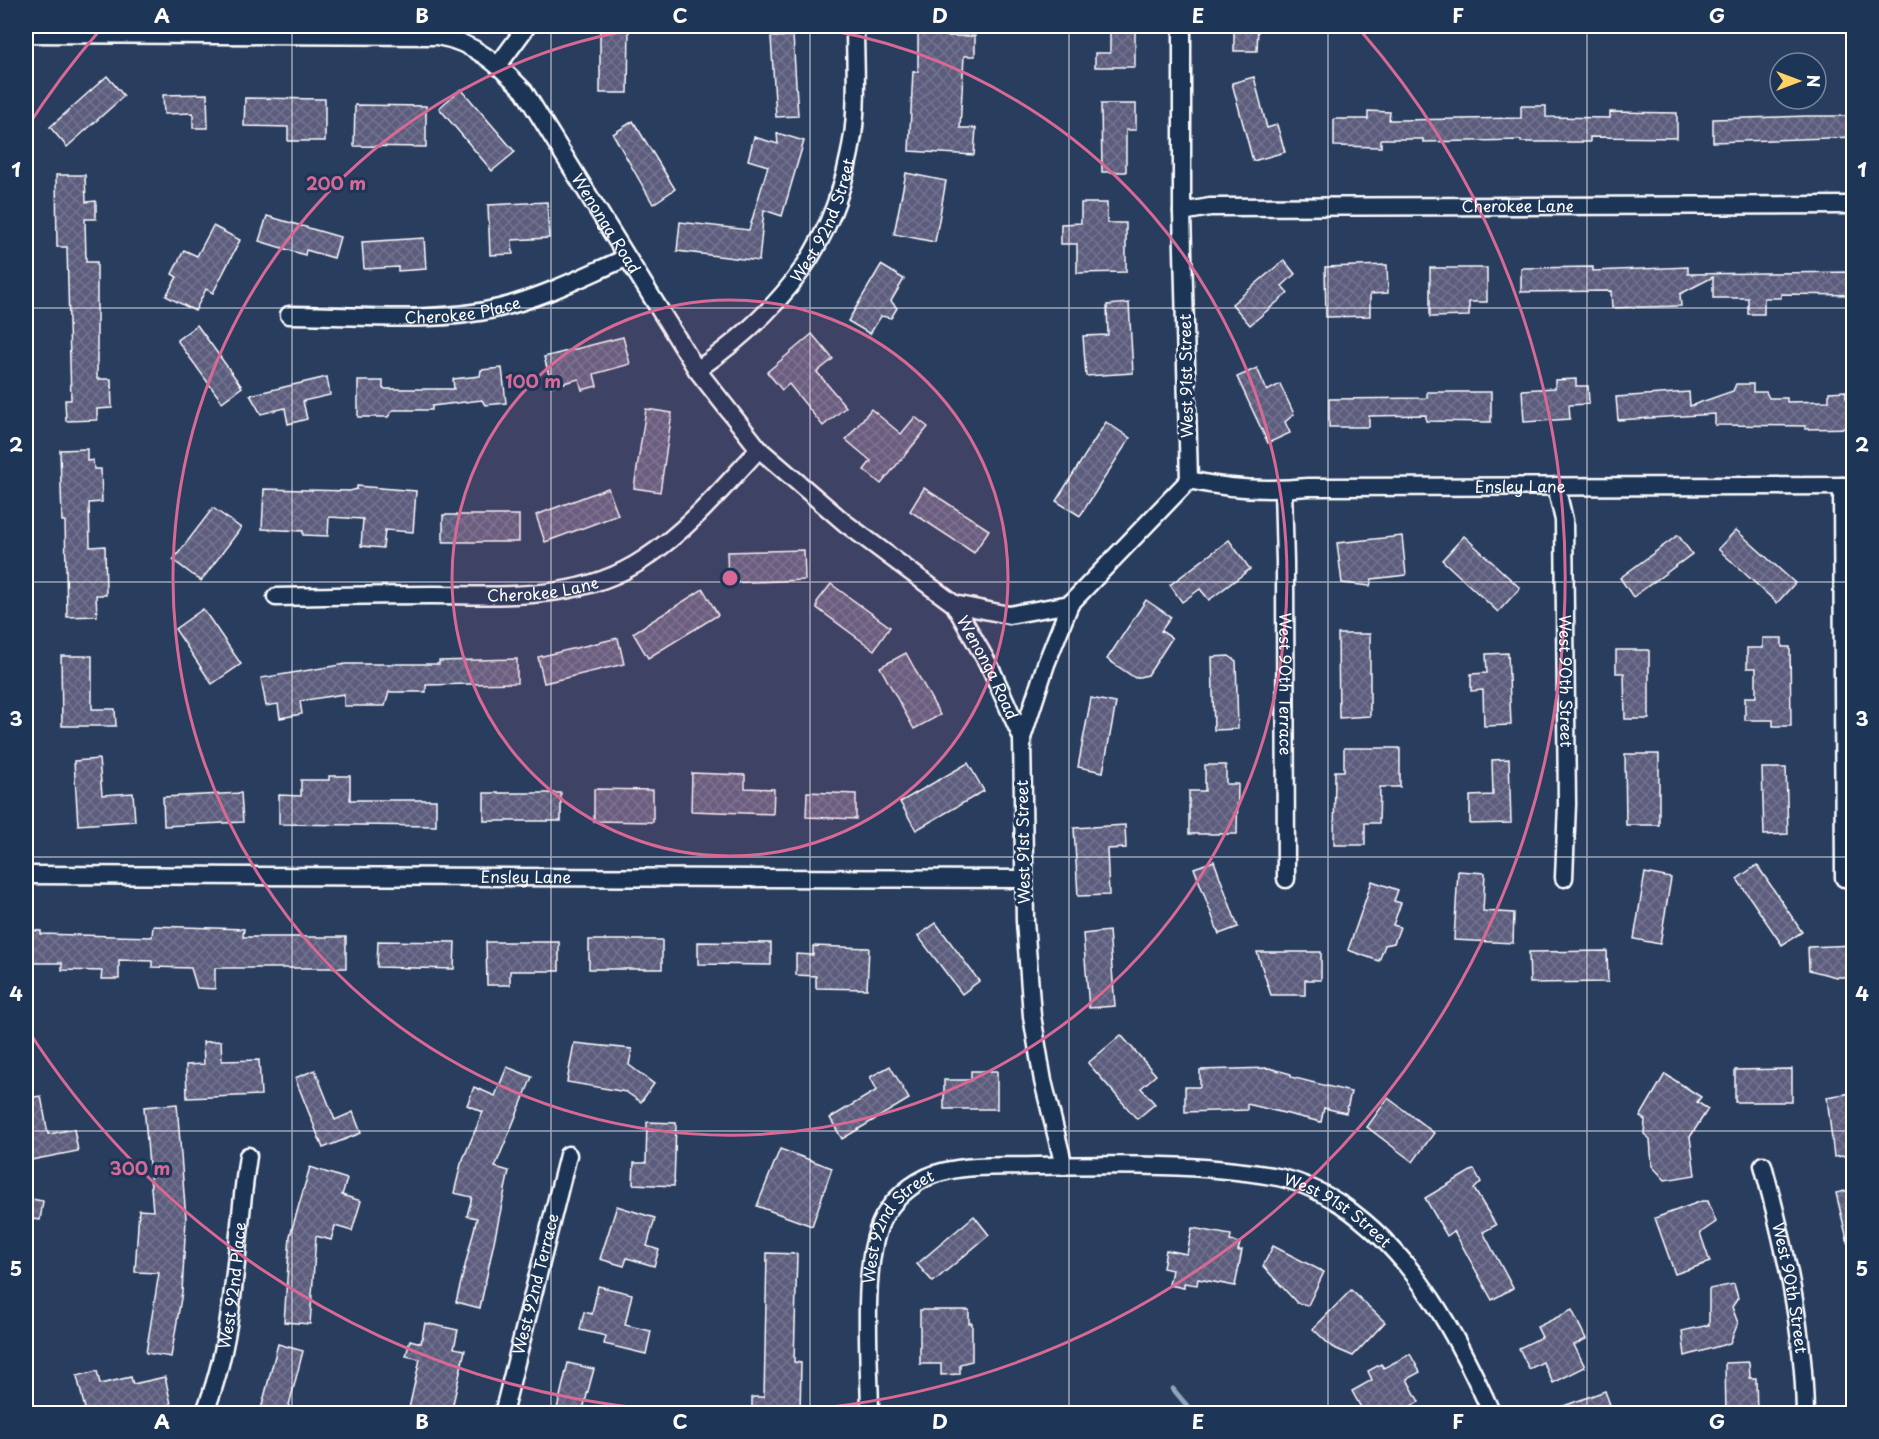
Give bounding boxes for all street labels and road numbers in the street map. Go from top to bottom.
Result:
street label: West 92nd Street [784,155,860,287]
street label: Wenonga Road [567,168,647,278]
street label: Cherokee Lane [1461,193,1574,217]
street label: Cherokee Place [404,290,523,329]
street label: West 91st Street [1172,313,1198,438]
street label: Ensley Lane [1475,474,1566,498]
street label: Cherokee Lane [487,569,601,606]
street label: Wenonga Road [952,611,1025,723]
street label: West 90th Terrace [1274,612,1299,756]
street label: West 90th Street [1554,615,1579,748]
street label: West 91st Street [1009,779,1035,904]
street label: Ensley Lane [481,864,571,888]
street label: West 92nd Street [856,1162,938,1284]
street label: West 91st Street [1281,1166,1398,1253]
street label: West 92nd Terrace [505,1211,564,1357]
street label: West 90th Street [1767,1220,1814,1355]
street label: West 92nd Place [211,1221,251,1351]

